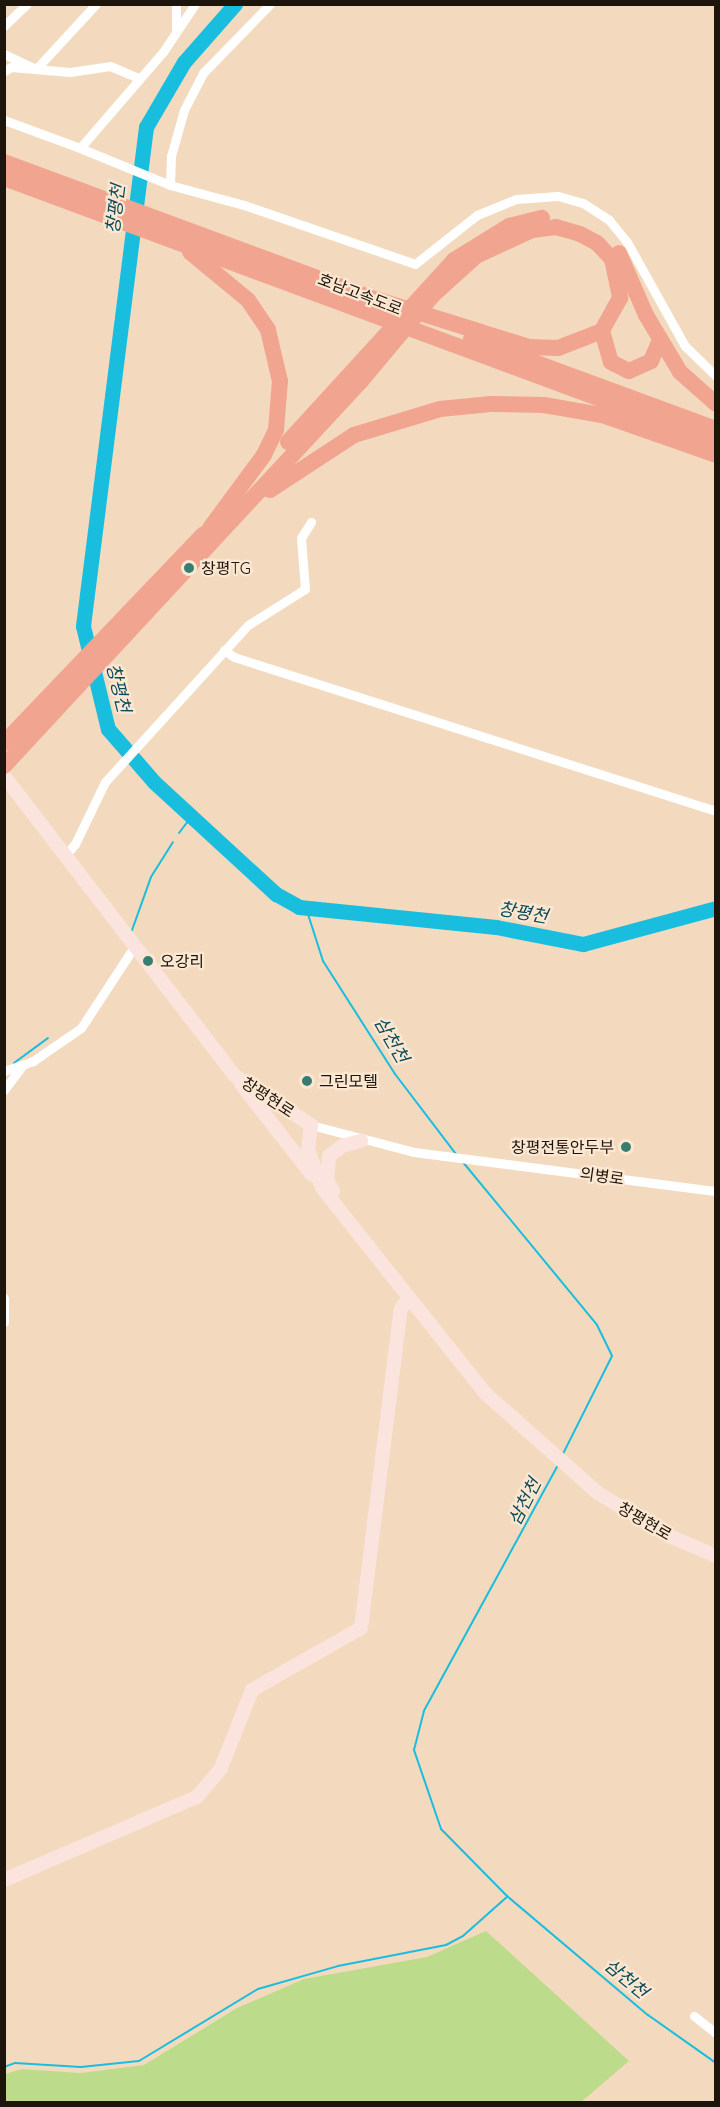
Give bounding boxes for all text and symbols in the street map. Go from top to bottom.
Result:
water label: 창평천 [102,183,130,235]
street label: 호남고속도로 [315,269,405,319]
place label: 창평TG [201,558,251,578]
marker: 창평TG [182,561,196,575]
water label: 창평천 [102,661,134,715]
water label: 창평천 [497,898,549,928]
place label: 오강리 [160,951,204,971]
marker: 오강리 [141,954,155,968]
water label: 삼천천 [369,1013,413,1067]
place label: 그린모텔 [319,1071,378,1091]
street label: 창평현로 [238,1073,298,1121]
marker: 그린모텔 [300,1074,314,1088]
place label: 창평전통안두부 [511,1137,614,1157]
marker: 창평전통안두부 [619,1140,633,1154]
street label: 의병로 [579,1163,625,1189]
water label: 삼천천 [504,1475,546,1529]
street label: 창평현로 [615,1498,675,1544]
water label: 삼천천 [600,1955,652,2003]

